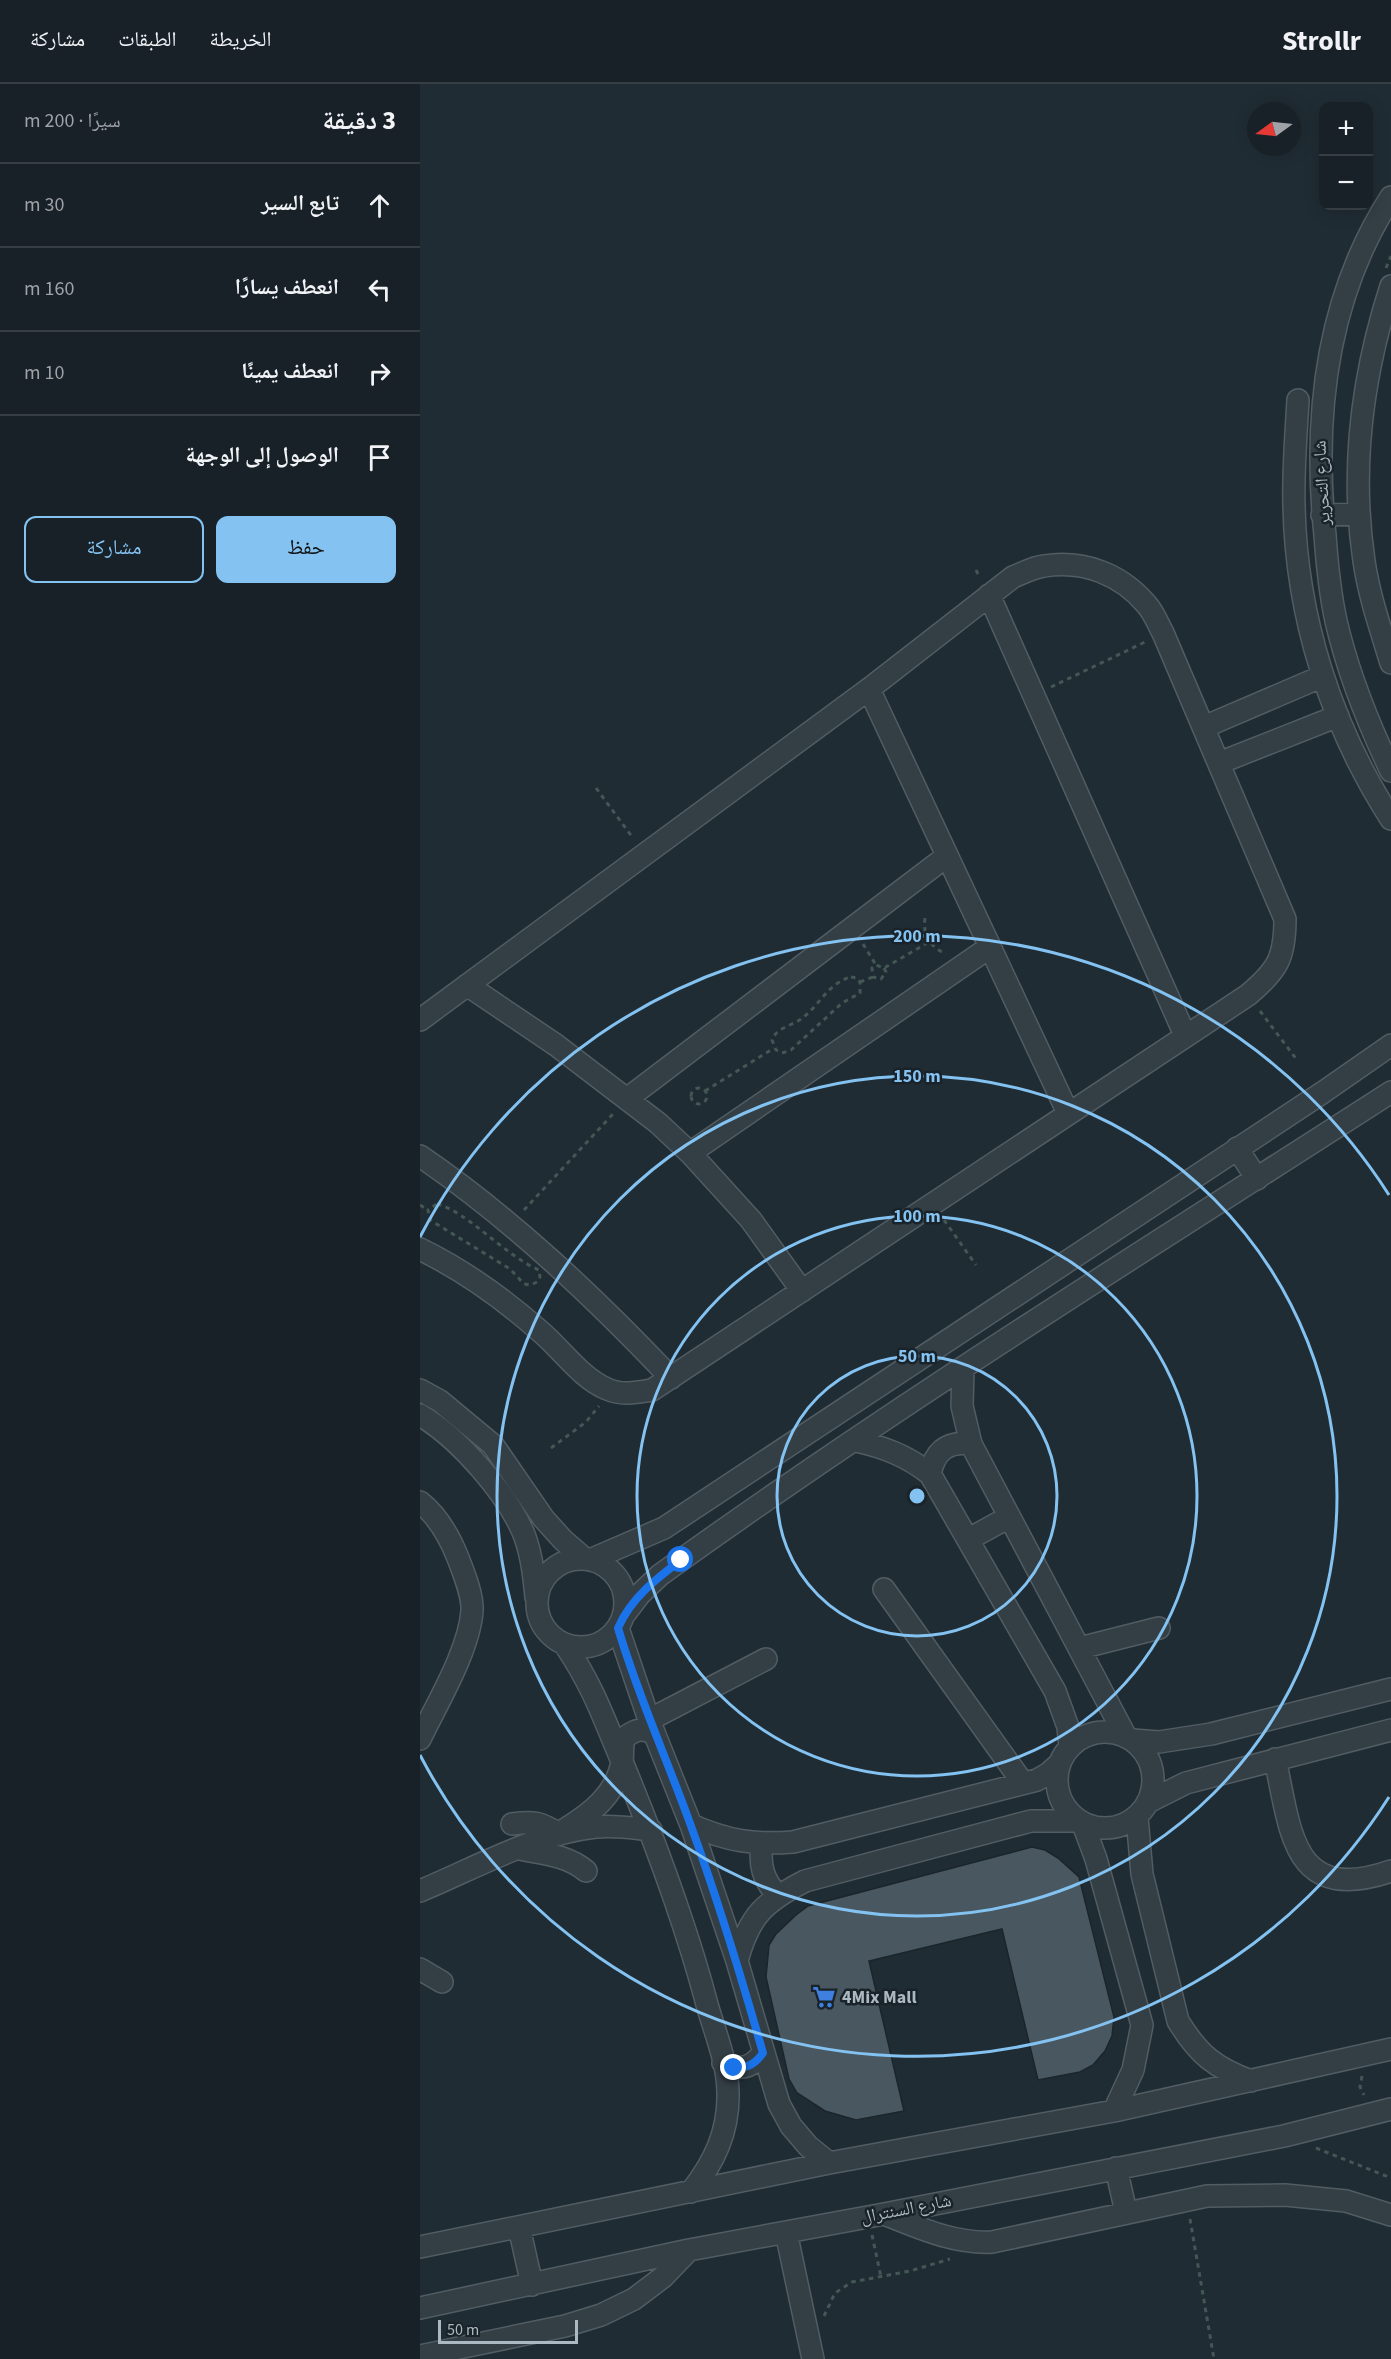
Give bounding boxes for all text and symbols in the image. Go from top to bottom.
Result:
text: Strollr [1282,21,1361,61]
text: مشاركة [30,24,85,54]
text: الطبقات [118,24,177,54]
text: الخريطة [210,24,271,54]
text: 3 دقيقة [322,102,396,139]
north arrow [1247,102,1301,156]
map controls [1319,102,1373,210]
button: + [1319,102,1373,156]
text: سيرًا · 200 m [24,107,121,135]
button: − [1319,156,1373,210]
text: تابع السير [261,187,339,219]
icon: ahead [363,189,396,222]
text: 30 m [24,191,64,219]
text: انعطف يسارًا [235,271,339,303]
icon: left [363,273,396,306]
text: 160 m [24,275,74,303]
text: انعطف يمينًا [241,355,339,387]
icon: right [363,357,396,390]
text: 10 m [24,359,64,387]
text: الوصول إلى الوجهة [186,439,339,471]
street label: شارع التحرير [1307,440,1337,527]
icon: arrive [363,441,396,474]
button: مشاركة [24,516,204,583]
button: حفظ [216,516,396,583]
text: 200 m [893,924,941,949]
text: 150 m [893,1064,941,1089]
text: 100 m [893,1204,941,1229]
text: 50 m [898,1344,936,1369]
centre of rings [907,1486,927,1506]
route start [667,1546,693,1572]
supermarket icon: 4Mix Mall [811,1984,837,2010]
place label: 4Mix Mall [842,1985,917,2010]
route end [720,2054,746,2080]
street label: شارع السنترال [859,2188,953,2230]
scale bar [438,2317,578,2344]
text: 50 m [447,2319,479,2341]

